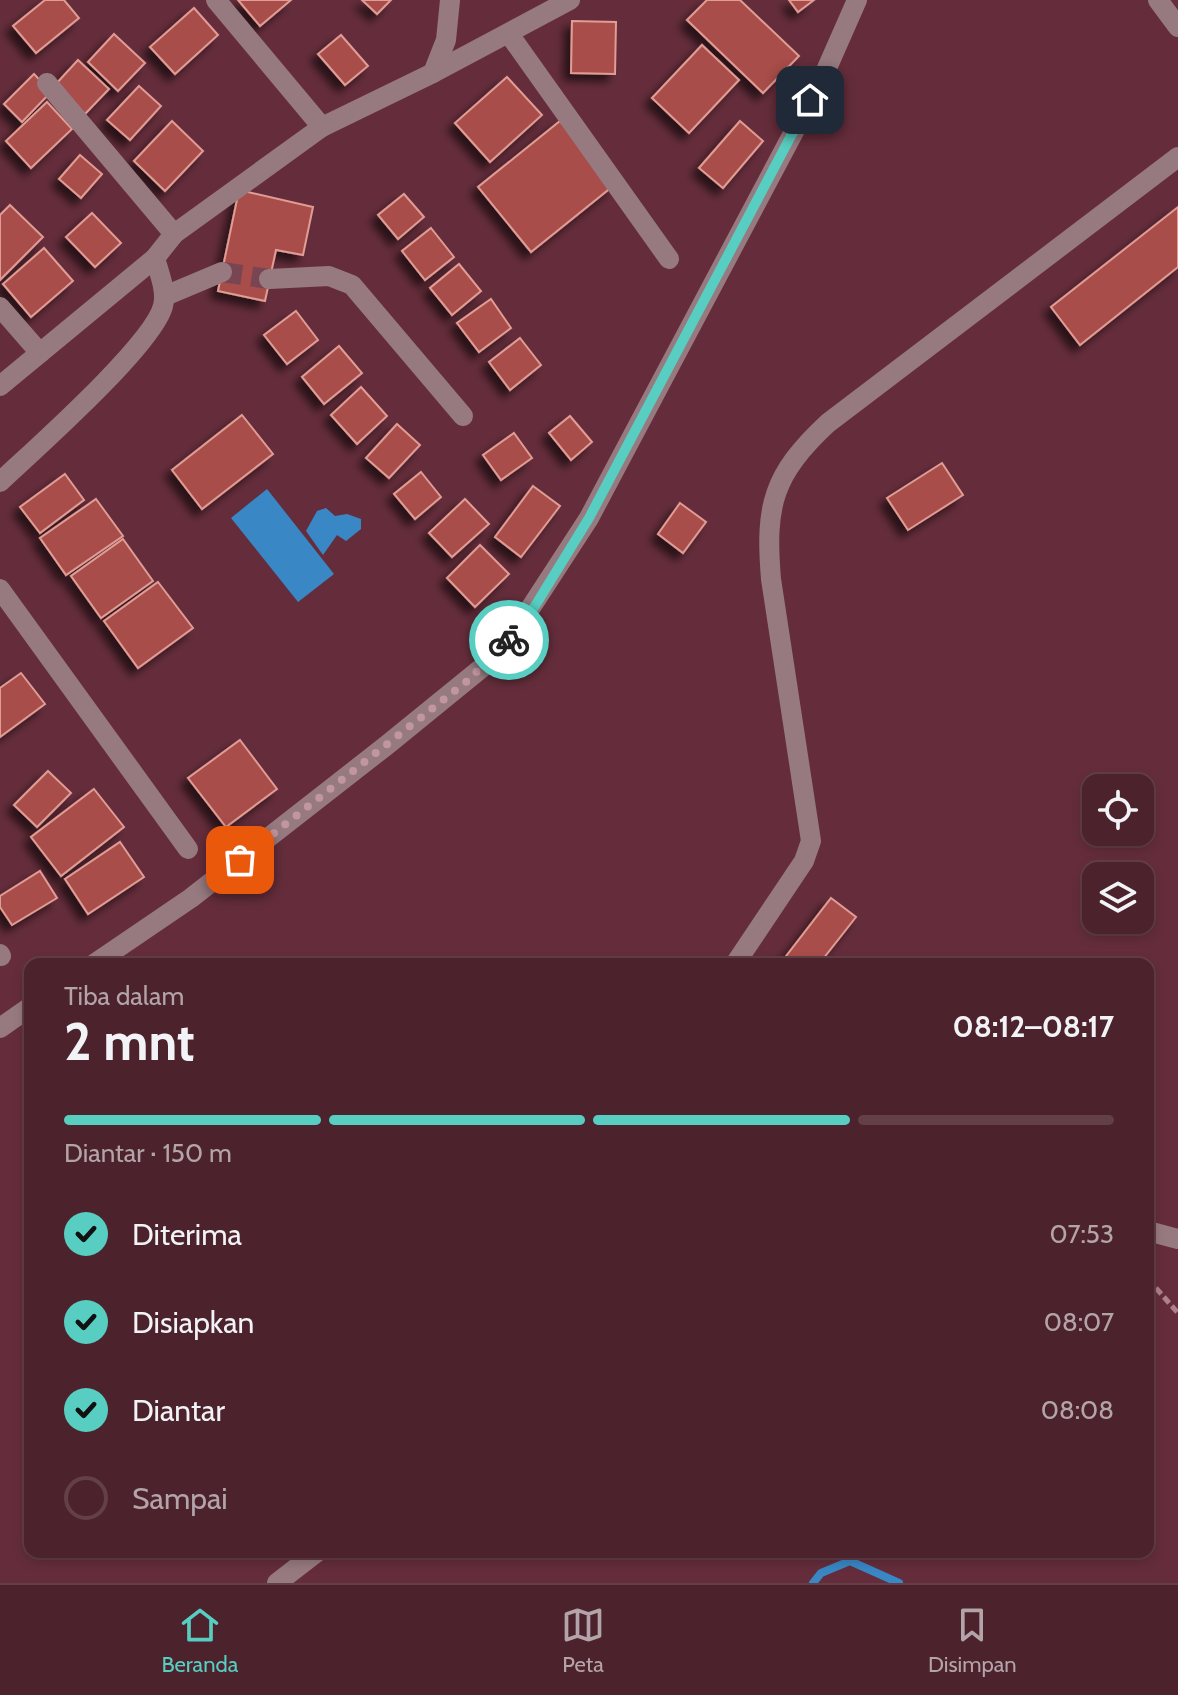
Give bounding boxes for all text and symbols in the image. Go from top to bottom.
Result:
pin [776,66,844,134]
icon: home [788,78,832,122]
courier [469,600,549,680]
icon: bike [487,618,531,662]
map controls [1082,774,1154,934]
button: locate [1082,774,1154,846]
pin [206,826,274,894]
icon: bag [218,838,262,882]
button: layers [1082,862,1154,934]
text: Tiba dalam [64,980,184,1012]
text: 08:12–08:17 [953,1008,1114,1045]
text: 2 mnt [64,1010,195,1073]
text: Diantar · 150 m [64,1137,232,1169]
icon: check [64,1212,108,1256]
text: Diterima [132,1216,242,1253]
text: 07:53 [1050,1218,1114,1250]
icon: check [64,1300,108,1344]
text: Disiapkan [132,1304,254,1341]
text: 08:07 [1044,1306,1114,1338]
icon: check [64,1388,108,1432]
text: Diantar [132,1392,225,1429]
text: 08:08 [1041,1394,1114,1426]
text: Sampai [132,1480,228,1517]
tab: Beranda [161,1603,238,1678]
tab: Peta [561,1603,605,1678]
tab: Disimpan [928,1603,1017,1678]

